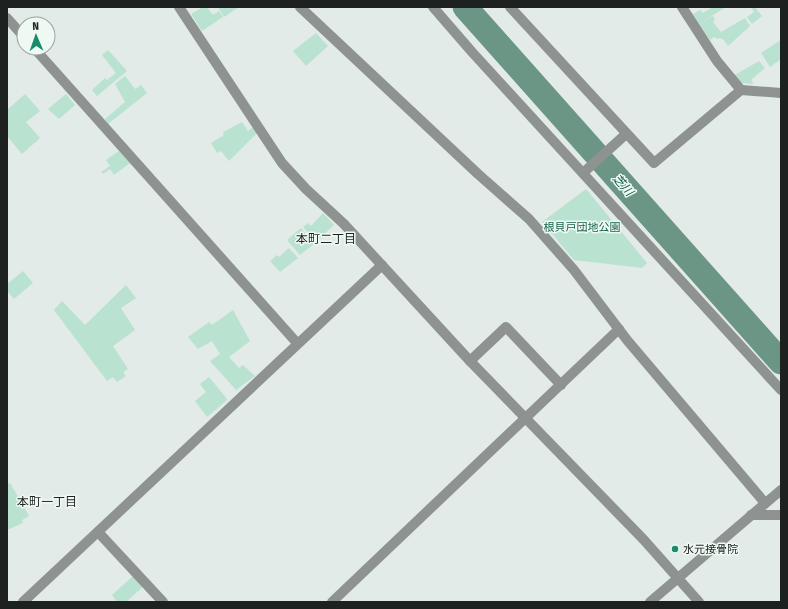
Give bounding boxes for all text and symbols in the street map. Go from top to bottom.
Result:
north arrow [16,16,56,56]
text: N [32,20,39,33]
water label: 芝川 [610,171,638,200]
park label: 根貝戸団地公園 [544,221,621,234]
district label: 本町二丁目 [296,232,356,246]
district label: 本町一丁目 [17,495,77,509]
place label: 水元接骨院 [683,543,738,556]
marker: 水元接骨院 [670,544,680,554]

